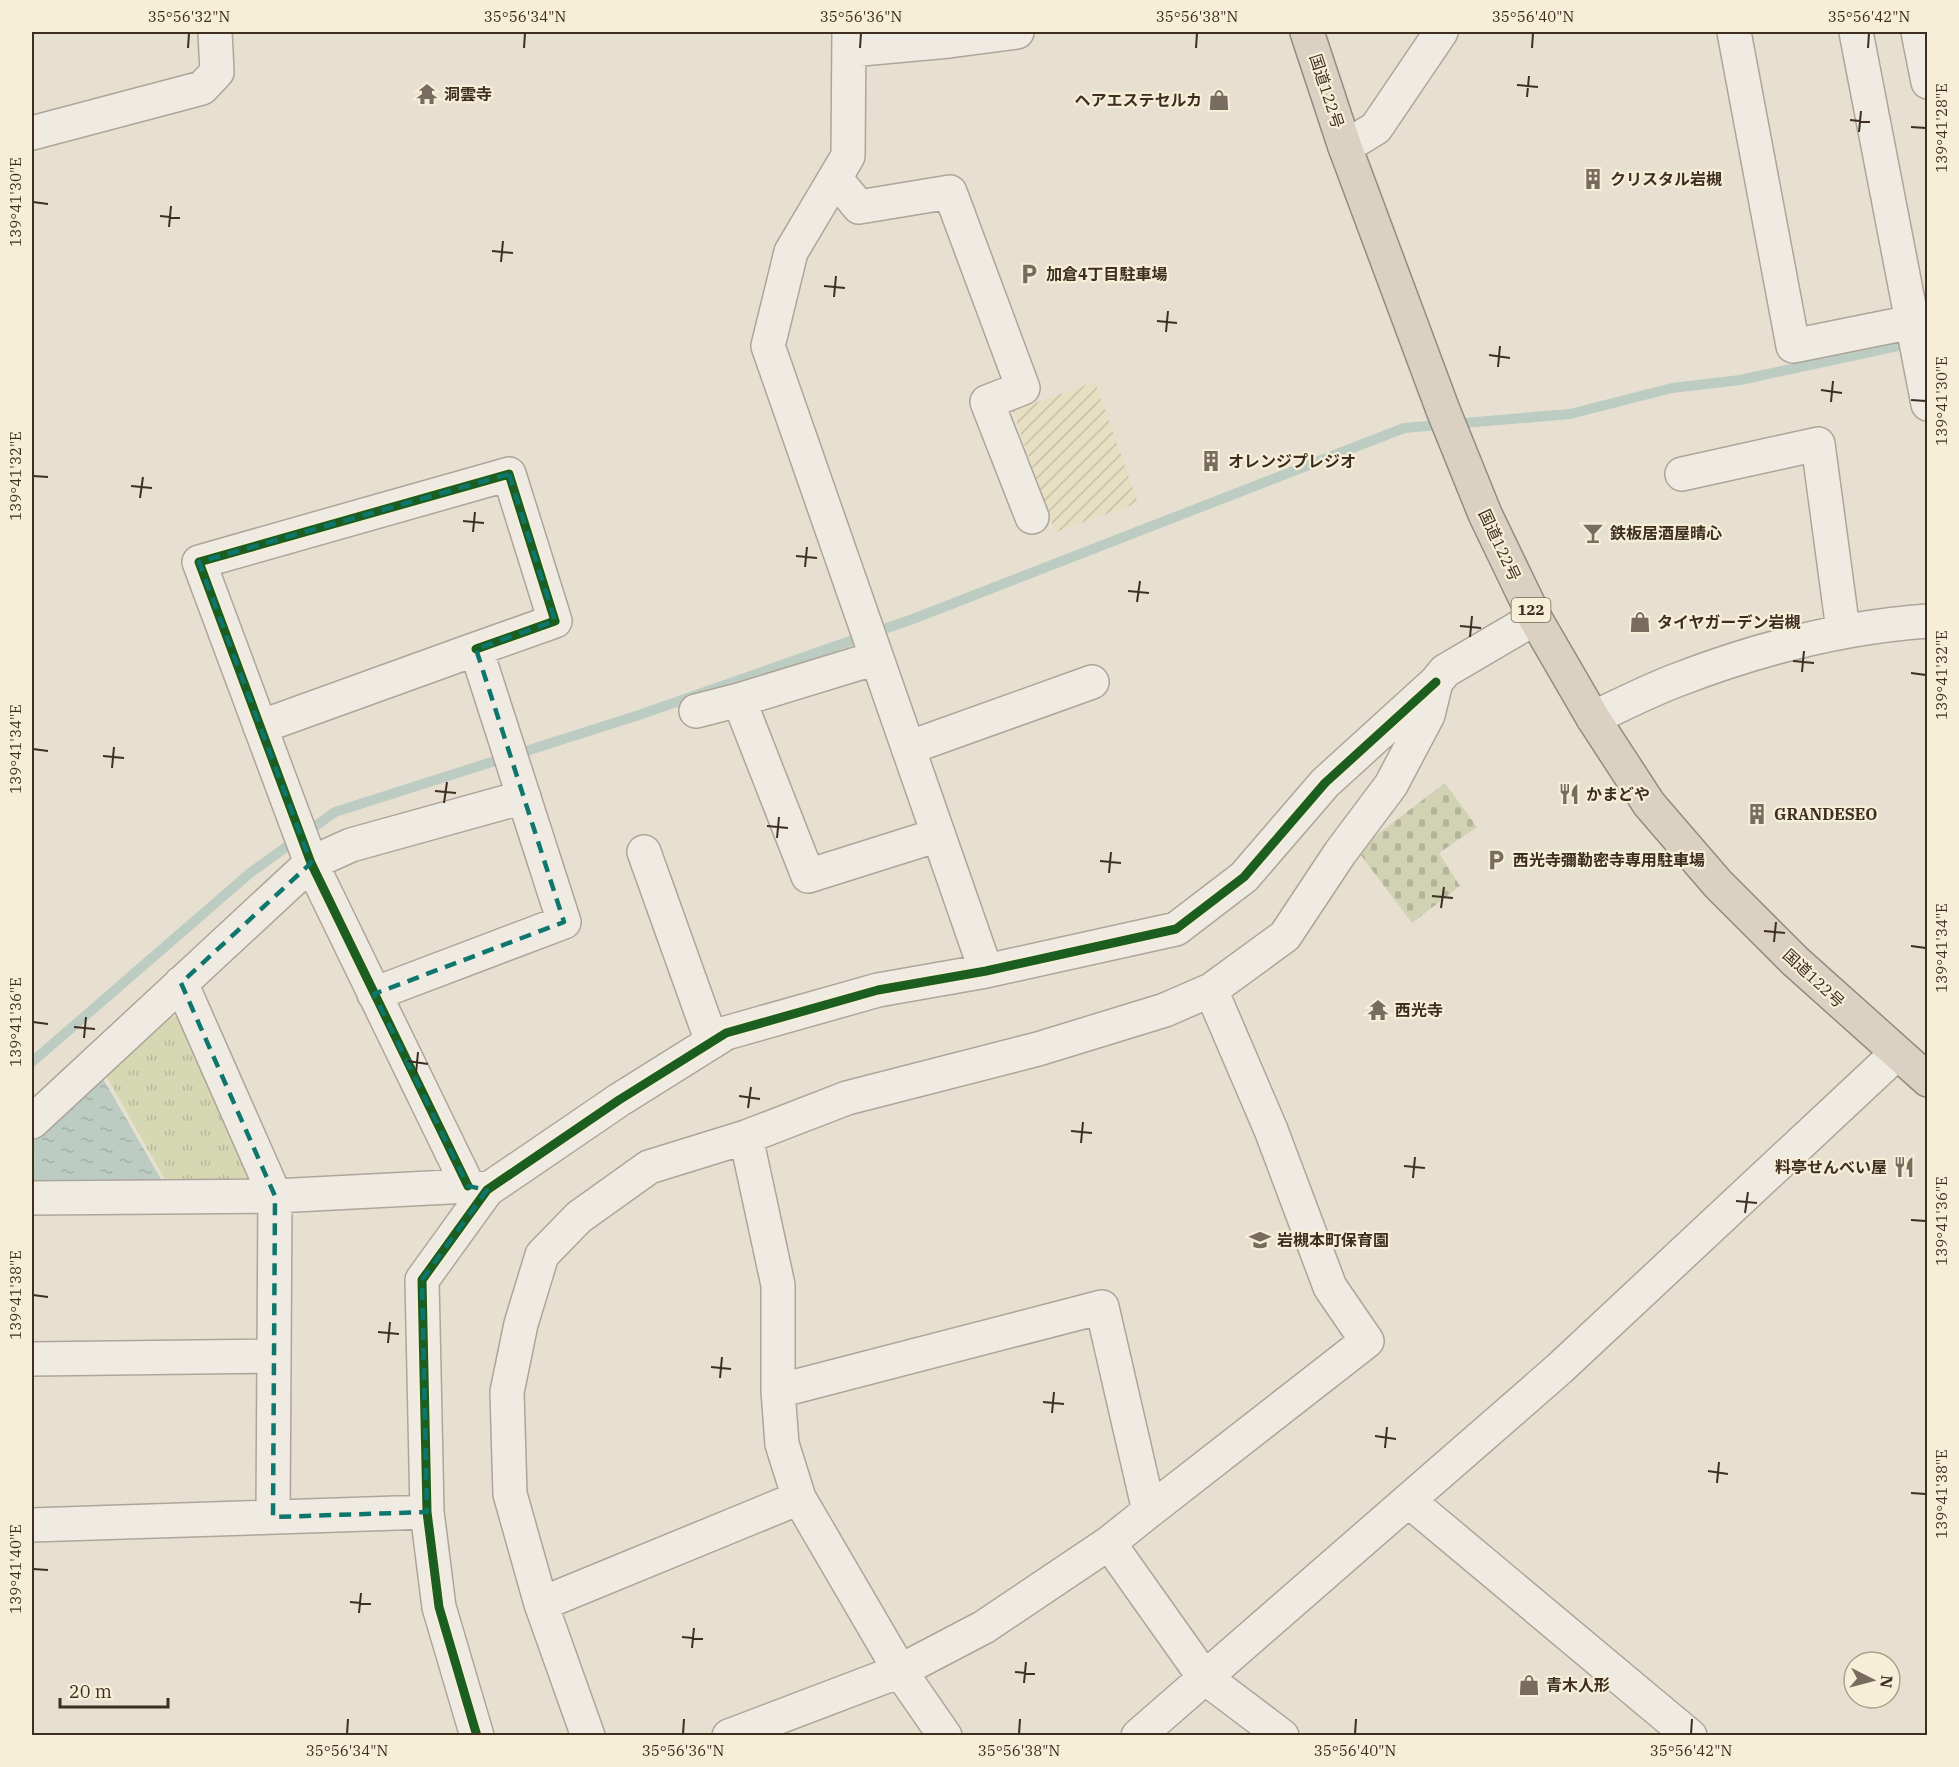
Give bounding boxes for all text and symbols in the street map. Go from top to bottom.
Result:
text: 35°56'32"N [148,7,230,26]
text: 35°56'34"N [484,7,566,26]
text: 35°56'36"N [820,7,902,26]
text: 35°56'38"N [1156,7,1238,26]
text: 35°56'40"N [1492,7,1574,26]
text: 35°56'42"N [1828,7,1910,26]
street label: 国道122号 [1306,51,1348,131]
temple icon: 洞雲寺 [415,82,439,106]
text: 139°41'28"E [1932,83,1951,173]
place label: 洞雲寺 [444,84,492,104]
shop icon: ヘアエステセルカ [1207,88,1231,112]
place label: ヘアエステセルカ [1074,90,1202,110]
text: 139°41'30"E [6,157,25,247]
building icon: クリスタル岩槻 [1581,167,1605,191]
place label: クリスタル岩槻 [1610,169,1722,189]
parking icon: 加倉4丁目駐車場 [1017,262,1041,286]
place label: 加倉4丁目駐車場 [1046,264,1168,284]
text: 139°41'30"E [1932,356,1951,446]
text: 139°41'32"E [6,431,25,521]
building icon: オレンジプレジオ [1199,449,1223,473]
place label: オレンジプレジオ [1228,451,1356,471]
street label: 国道122号 [1475,506,1525,584]
bar icon: 鉄板居酒屋晴心 [1581,521,1605,545]
place label: 鉄板居酒屋晴心 [1610,523,1722,543]
road number: 122 [1512,598,1550,622]
shop icon: タイヤガーデン岩槻 [1628,610,1652,634]
place label: タイヤガーデン岩槻 [1657,612,1801,632]
text: 139°41'32"E [1932,630,1951,720]
text: 139°41'34"E [6,704,25,794]
restaurant icon: かまどや [1557,782,1581,806]
place label: かまどや [1586,784,1650,804]
building icon: GRANDESEO [1745,802,1769,826]
place label: GRANDESEO [1774,804,1878,824]
parking icon: 西光寺彌勒密寺専用駐車場 [1484,848,1508,872]
place label: 西光寺彌勒密寺専用駐車場 [1513,850,1705,870]
text: 139°41'34"E [1932,903,1951,993]
street label: 国道122号 [1779,944,1849,1012]
text: 139°41'36"E [6,977,25,1067]
temple icon: 西光寺 [1366,998,1390,1022]
place label: 西光寺 [1395,1000,1443,1020]
restaurant icon: 料亭せんべい屋 [1892,1155,1916,1179]
place label: 料亭せんべい屋 [1775,1157,1887,1177]
text: 139°41'36"E [1932,1176,1951,1266]
school or university icon: 岩槻本町保育園 [1248,1228,1272,1252]
place label: 岩槻本町保育園 [1277,1230,1389,1250]
text: 139°41'38"E [6,1250,25,1340]
text: 139°41'38"E [1932,1449,1951,1539]
text: 139°41'40"E [6,1524,25,1614]
north arrow [1842,1650,1902,1710]
scale bar [60,1671,168,1709]
shop icon: 青木人形 [1517,1673,1541,1697]
text: N [1876,1674,1898,1689]
place label: 青木人形 [1546,1675,1610,1695]
text: 20 m [69,1680,112,1703]
text: 35°56'34"N [306,1741,388,1760]
text: 35°56'36"N [642,1741,724,1760]
text: 35°56'38"N [978,1741,1060,1760]
text: 35°56'40"N [1314,1741,1396,1760]
text: 35°56'42"N [1650,1741,1732,1760]

